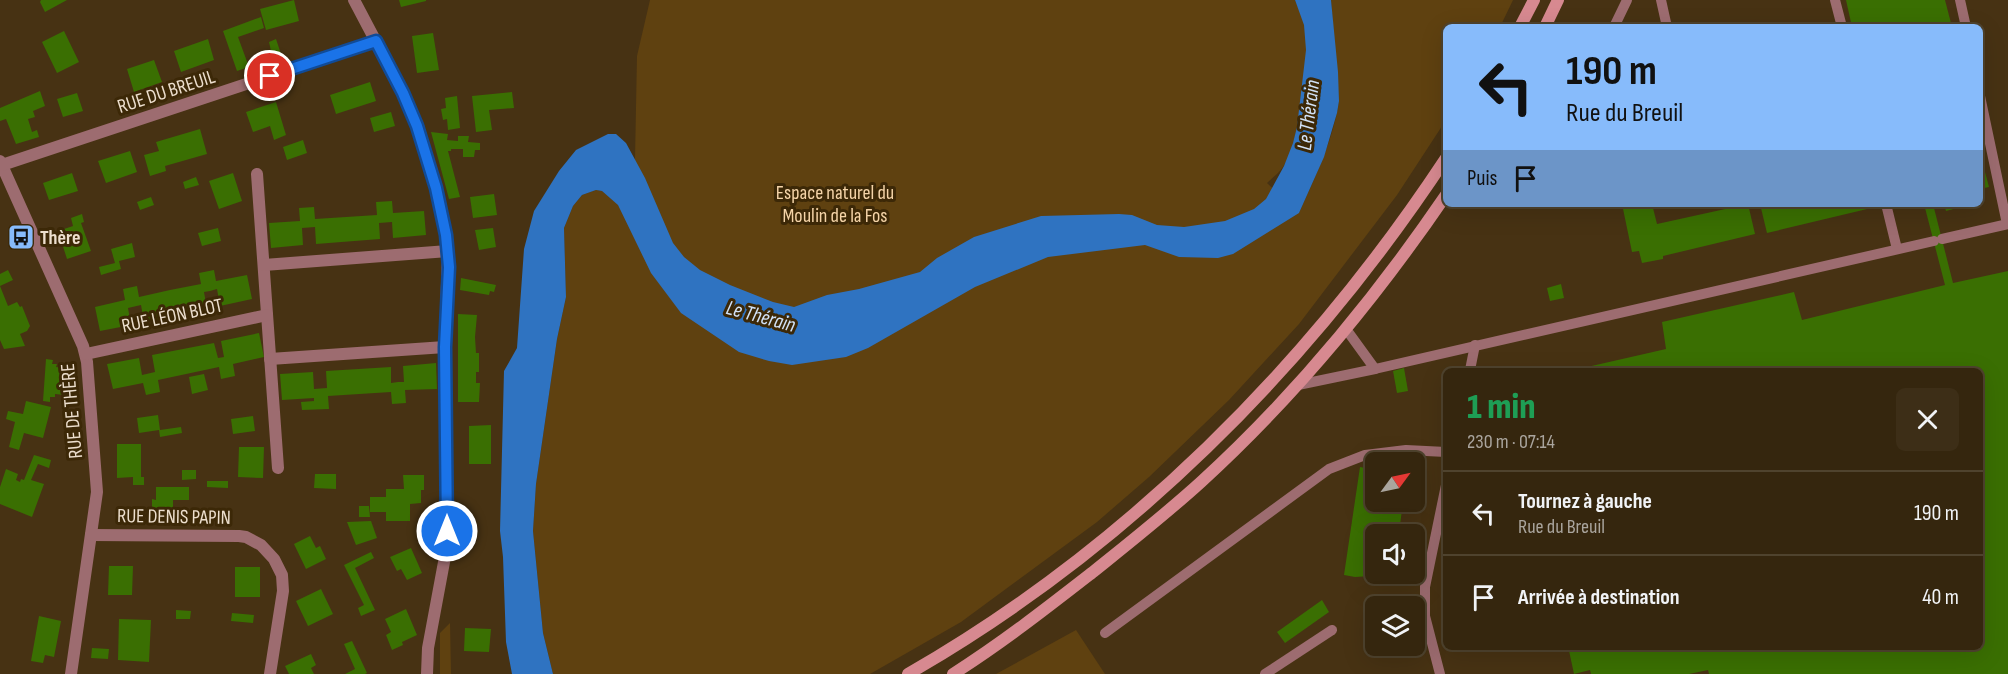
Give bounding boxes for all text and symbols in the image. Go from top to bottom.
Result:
text: 190 m [1566,46,1657,97]
icon: left [1467,48,1545,126]
pin [244,50,295,101]
icon: arrive [253,59,286,92]
street label: RUE DU BREUIL [115,65,219,119]
water label: Le Thérain [1292,78,1325,152]
text: Rue du Breuil [1566,97,1683,129]
icon: arrive [1509,162,1542,195]
text: Puis [1467,165,1497,192]
park label: Espace naturel du Moulin de la Fos [776,181,894,228]
bus stop icon: Thère [6,222,36,252]
place label: Thère [40,226,81,250]
street label: RUE LÉON BLOT [119,294,225,338]
water label: Le Thérain [723,295,798,338]
street label: RUE DE THÈRE [56,362,88,460]
text: 1 min [1467,386,1535,429]
button: close [1896,388,1959,451]
text: 230 m · 07:14 [1467,430,1555,454]
north arrow [1365,452,1425,512]
map controls [1365,452,1425,656]
text: Tournez à gauche [1518,488,1652,515]
icon: left [1467,497,1500,530]
position arrow [415,499,479,563]
text: 190 m [1914,500,1959,527]
street label: RUE DENIS PAPIN [117,504,231,530]
text: Rue du Breuil [1518,515,1605,539]
button: sound [1365,524,1425,584]
icon: arrive [1467,581,1500,614]
text: Arrivée à destination [1518,584,1680,611]
text: 40 m [1922,584,1959,611]
button: layers [1365,596,1425,656]

